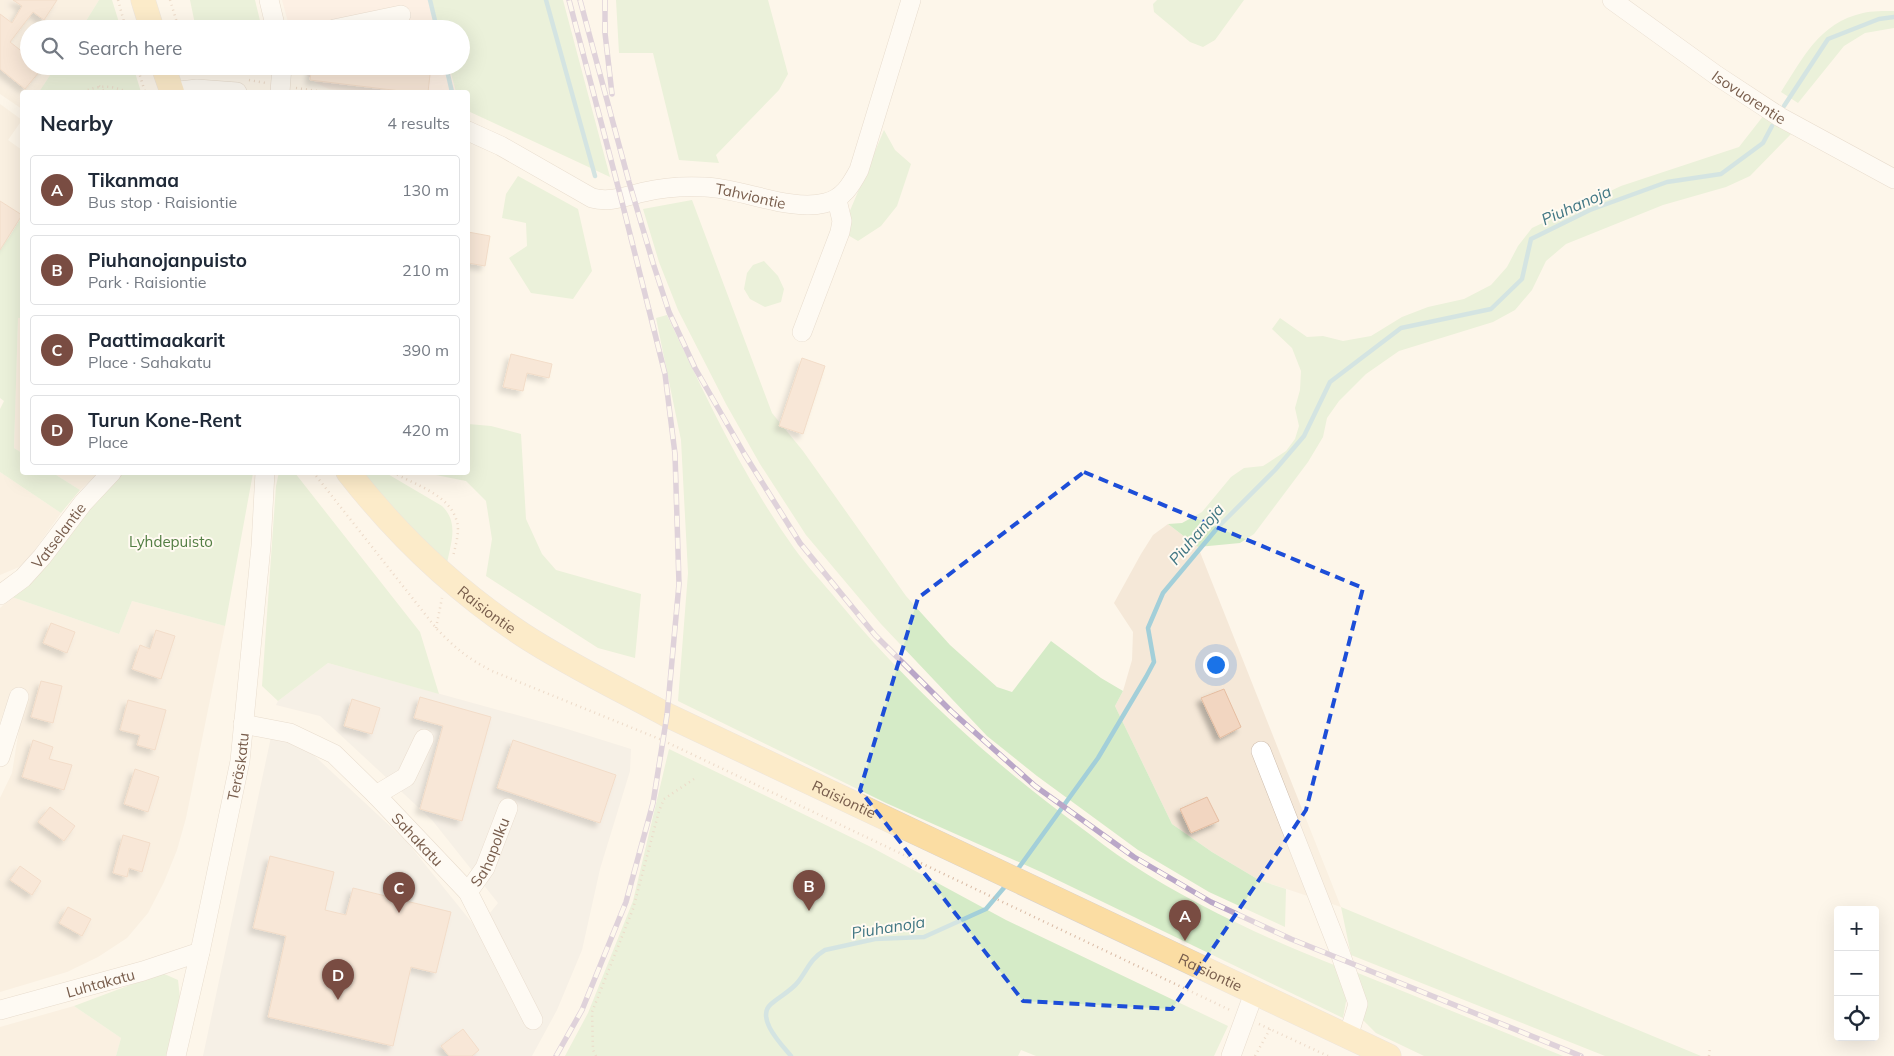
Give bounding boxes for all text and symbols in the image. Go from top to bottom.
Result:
search box [20,20,470,75]
icon: search [38,34,66,62]
text: Search here [78,36,182,60]
street label: Isovuorentie [1708,66,1789,128]
text: Nearby [40,110,113,136]
text: 4 results [387,113,450,133]
text: Tikanmaa [88,168,179,192]
street label: Tahviontie [714,178,787,212]
text: A [51,180,63,200]
text: 130 m [402,180,449,200]
water label: Piuhanoja [1538,181,1614,229]
text: Bus stop · Raisiontie [88,192,237,212]
text: Piuhanojanpuisto [88,248,247,272]
text: B [51,260,63,280]
text: 210 m [402,260,449,280]
text: Park · Raisiontie [88,272,207,292]
text: Paattimaakarit [88,328,225,352]
text: C [52,340,62,360]
text: 390 m [402,340,449,360]
text: Place · Sahakatu [88,352,211,372]
text: Turun Kone-Rent [88,408,241,432]
text: D [51,420,63,440]
text: 420 m [402,420,449,440]
text: Place [88,432,128,452]
street label: Vatselantie [27,499,90,572]
water label: Piuhanoja [1164,499,1228,569]
park label: Lyhdepuisto [129,532,213,551]
street label: Raisiontie [454,581,520,637]
your location [1203,652,1229,678]
street label: Teräskatu [222,732,252,802]
street label: Raisiontie [809,776,879,822]
street label: Sahakatu [388,808,448,870]
street label: Sahapolku [466,815,513,890]
pin: B [793,870,825,911]
pin: C [383,872,415,913]
pin: A [1169,900,1201,941]
map controls [1834,906,1879,1041]
button: + [1834,906,1879,951]
water label: Piuhanoja [850,911,927,943]
street label: Raisiontie [1175,948,1245,995]
button: − [1834,951,1879,996]
pin: D [322,959,354,1000]
street label: Luhtakatu [64,964,137,1001]
button: locate [1834,996,1879,1041]

